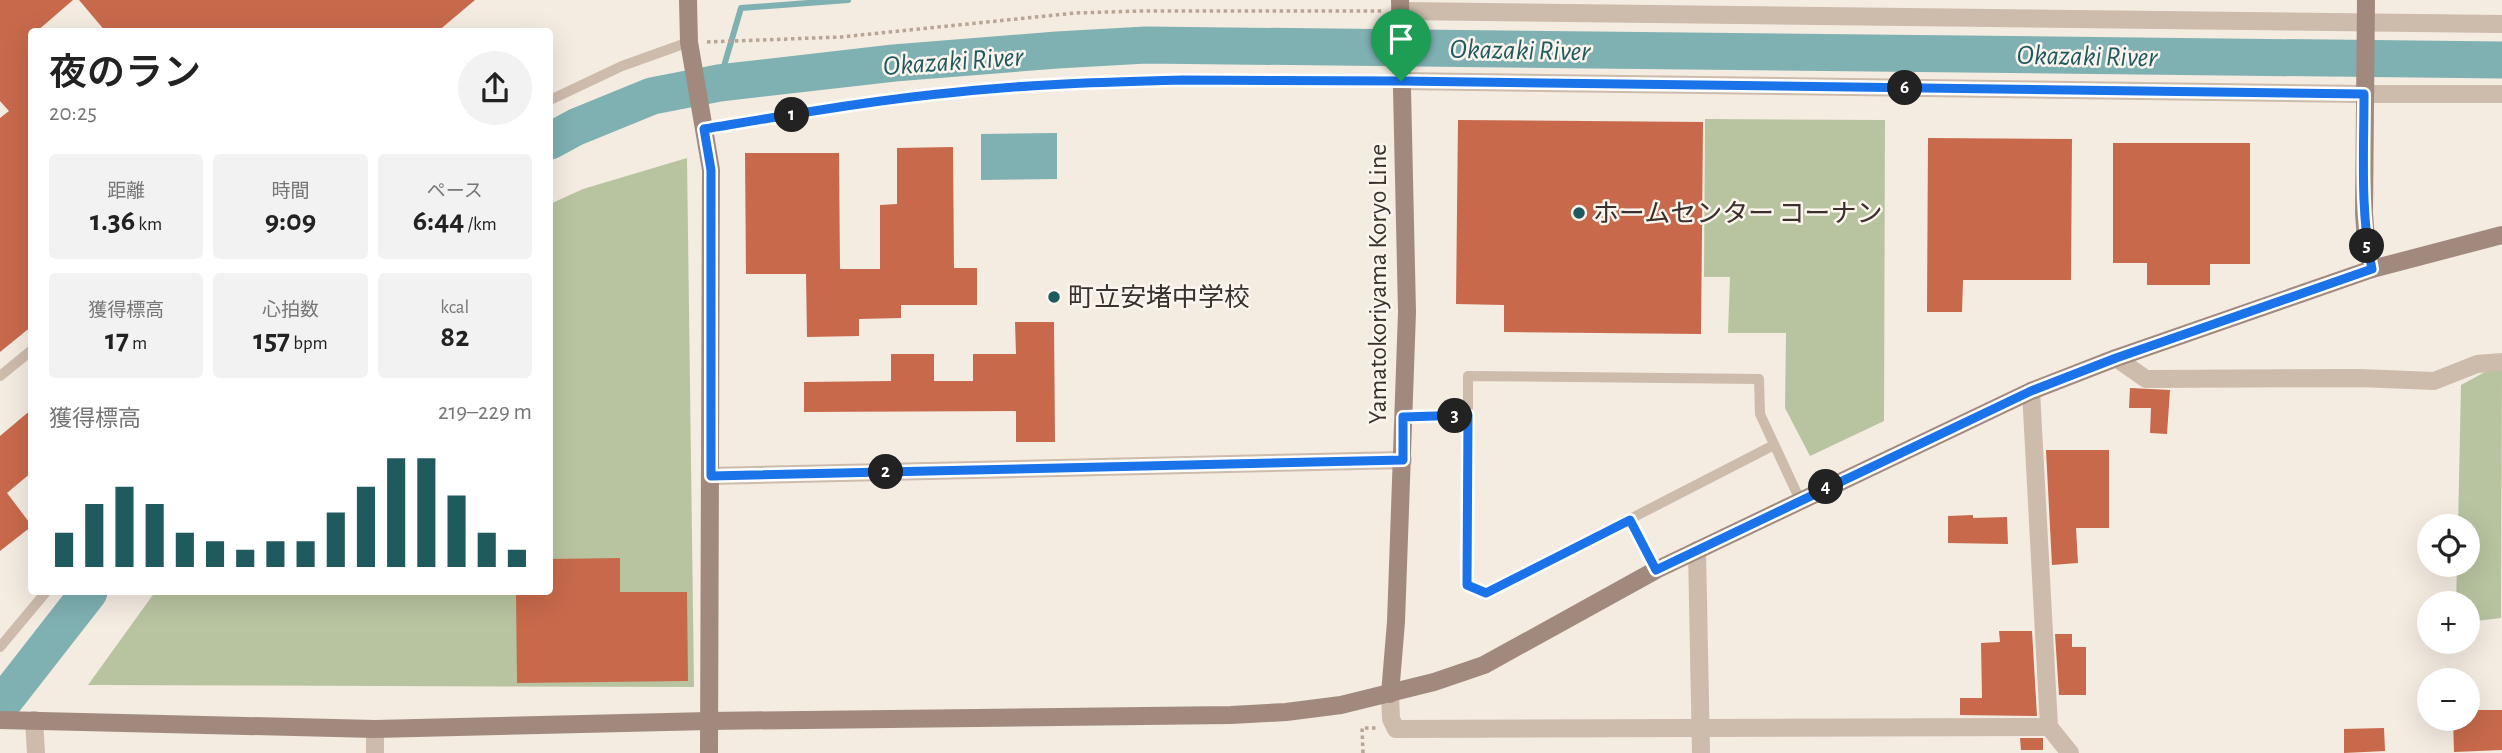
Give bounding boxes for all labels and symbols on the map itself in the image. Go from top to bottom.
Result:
pin [1371,9,1431,81]
water label: Okazaki River [1449,36,1591,66]
water label: Okazaki River [2016,42,2158,72]
water label: Okazaki River [882,43,1025,81]
pin: 6 [1888,70,1923,106]
pin: 1 [774,97,810,132]
street label: Yamatokoriyama Koryo Line [1365,144,1391,424]
place label: ホームセンター コーナン [1593,200,1883,227]
marker: ホームセンター コーナン [1571,205,1587,221]
pin: 5 [2350,229,2384,264]
place label: 町立安堵中学校 [1068,283,1250,311]
marker: 町立安堵中学校 [1046,289,1062,305]
pin: 3 [1438,398,1472,434]
pin: 2 [868,454,903,490]
pin: 4 [1808,470,1843,504]

